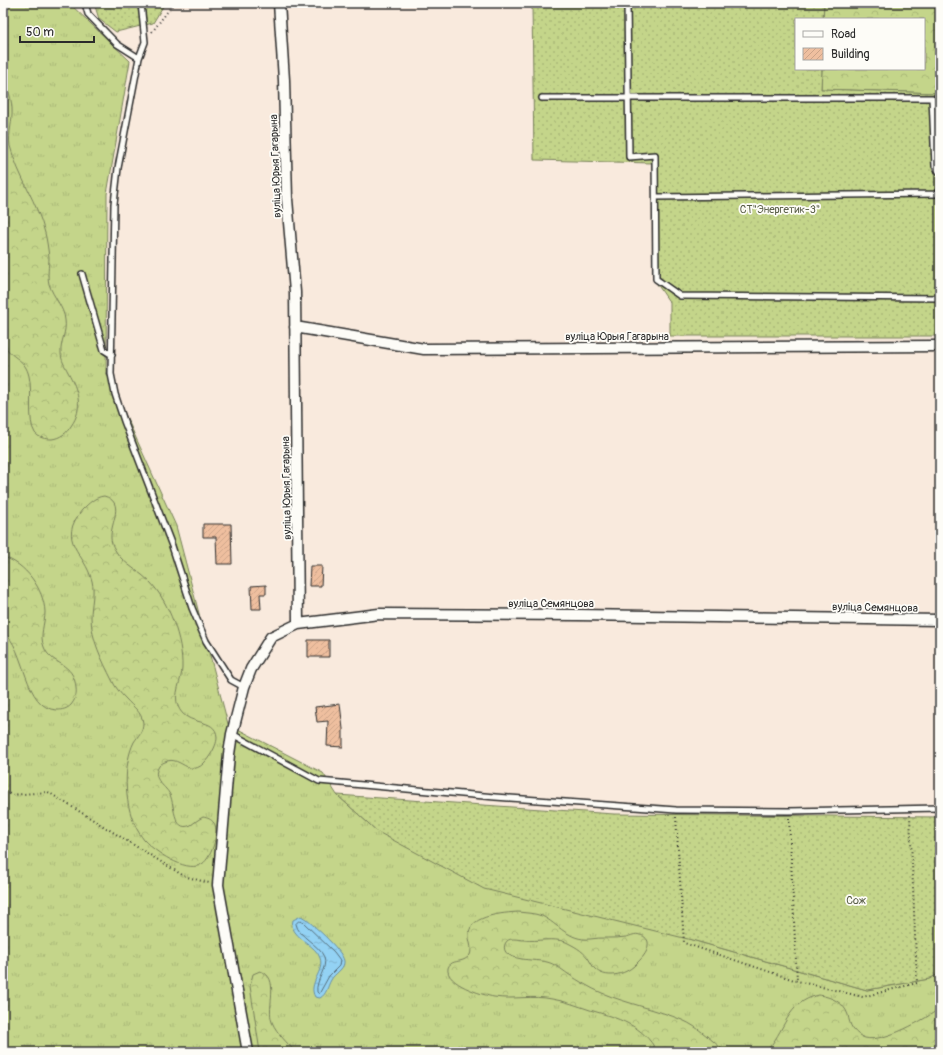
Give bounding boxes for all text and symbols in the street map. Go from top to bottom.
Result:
scale bar [20,18,94,44]
legend [795,18,925,70]
text: 50 m [26,25,54,40]
text: Road [831,27,856,42]
text: Building [831,47,870,62]
street label: вуліца Юрыя Гагарына [267,114,284,218]
park label: СТ"Энергетик-3" [740,203,820,216]
street label: вуліца Юрыя Гагарына [565,330,669,343]
street label: вуліца Юрыя Гагарына [279,436,294,540]
street label: вуліца Семянцова [508,597,594,610]
street label: вуліца Семянцова [832,600,918,615]
park label: Сож [846,894,866,907]

